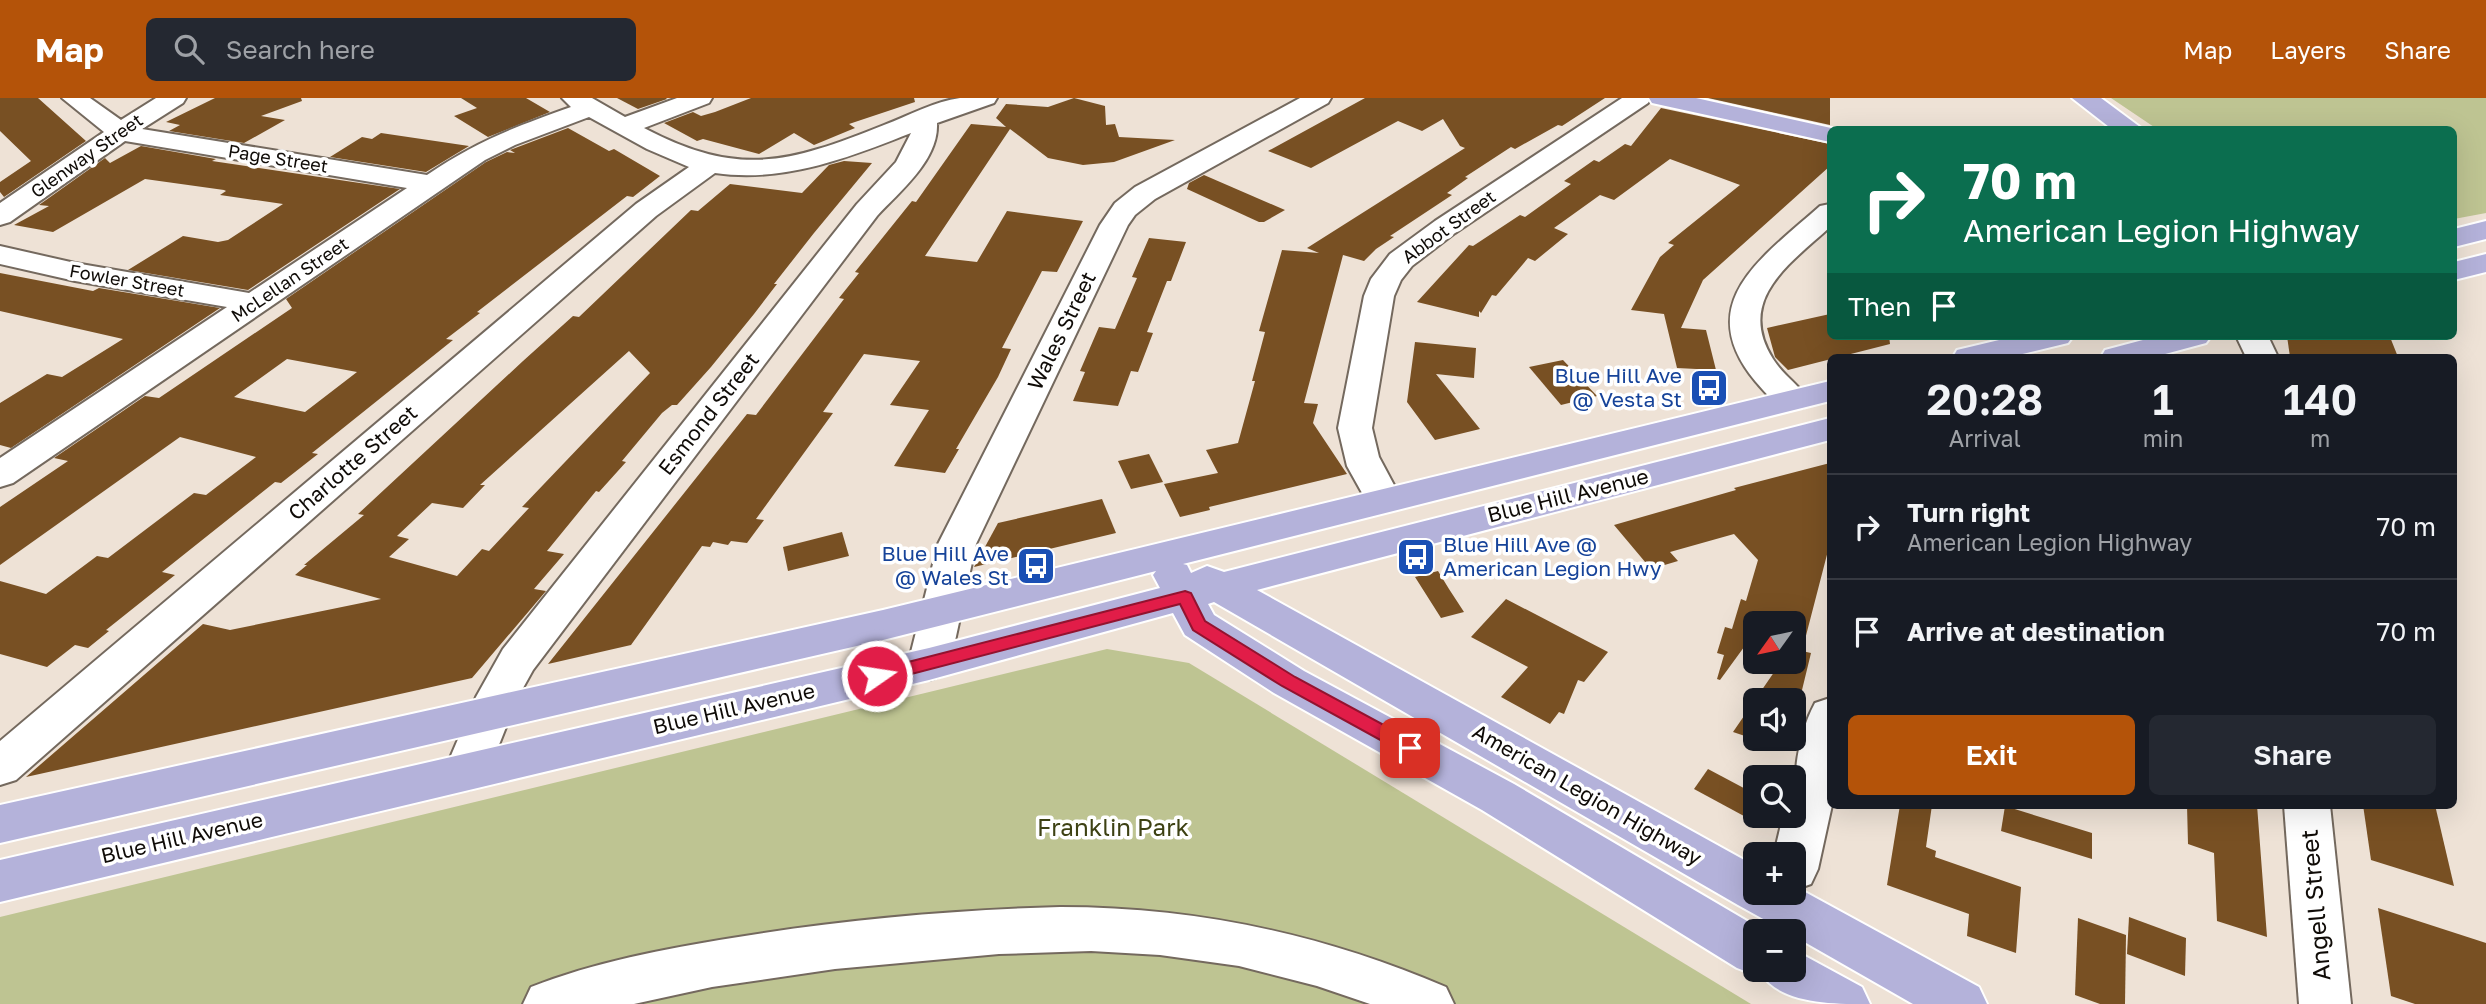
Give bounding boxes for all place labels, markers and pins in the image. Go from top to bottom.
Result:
place label: Blue Hill Ave @ Vesta St [1554,362,1682,412]
bus stop icon: Blue Hill Ave @ Vesta St [1688,367,1730,409]
place label: Blue Hill Ave @ American Legion Hwy [1443,531,1662,581]
bus stop icon: Blue Hill Ave @ American Legion Hwy [1395,536,1437,578]
place label: Blue Hill Ave @ Wales St [881,540,1009,590]
bus stop icon: Blue Hill Ave @ Wales St [1015,545,1057,587]
pin [1380,718,1440,778]

